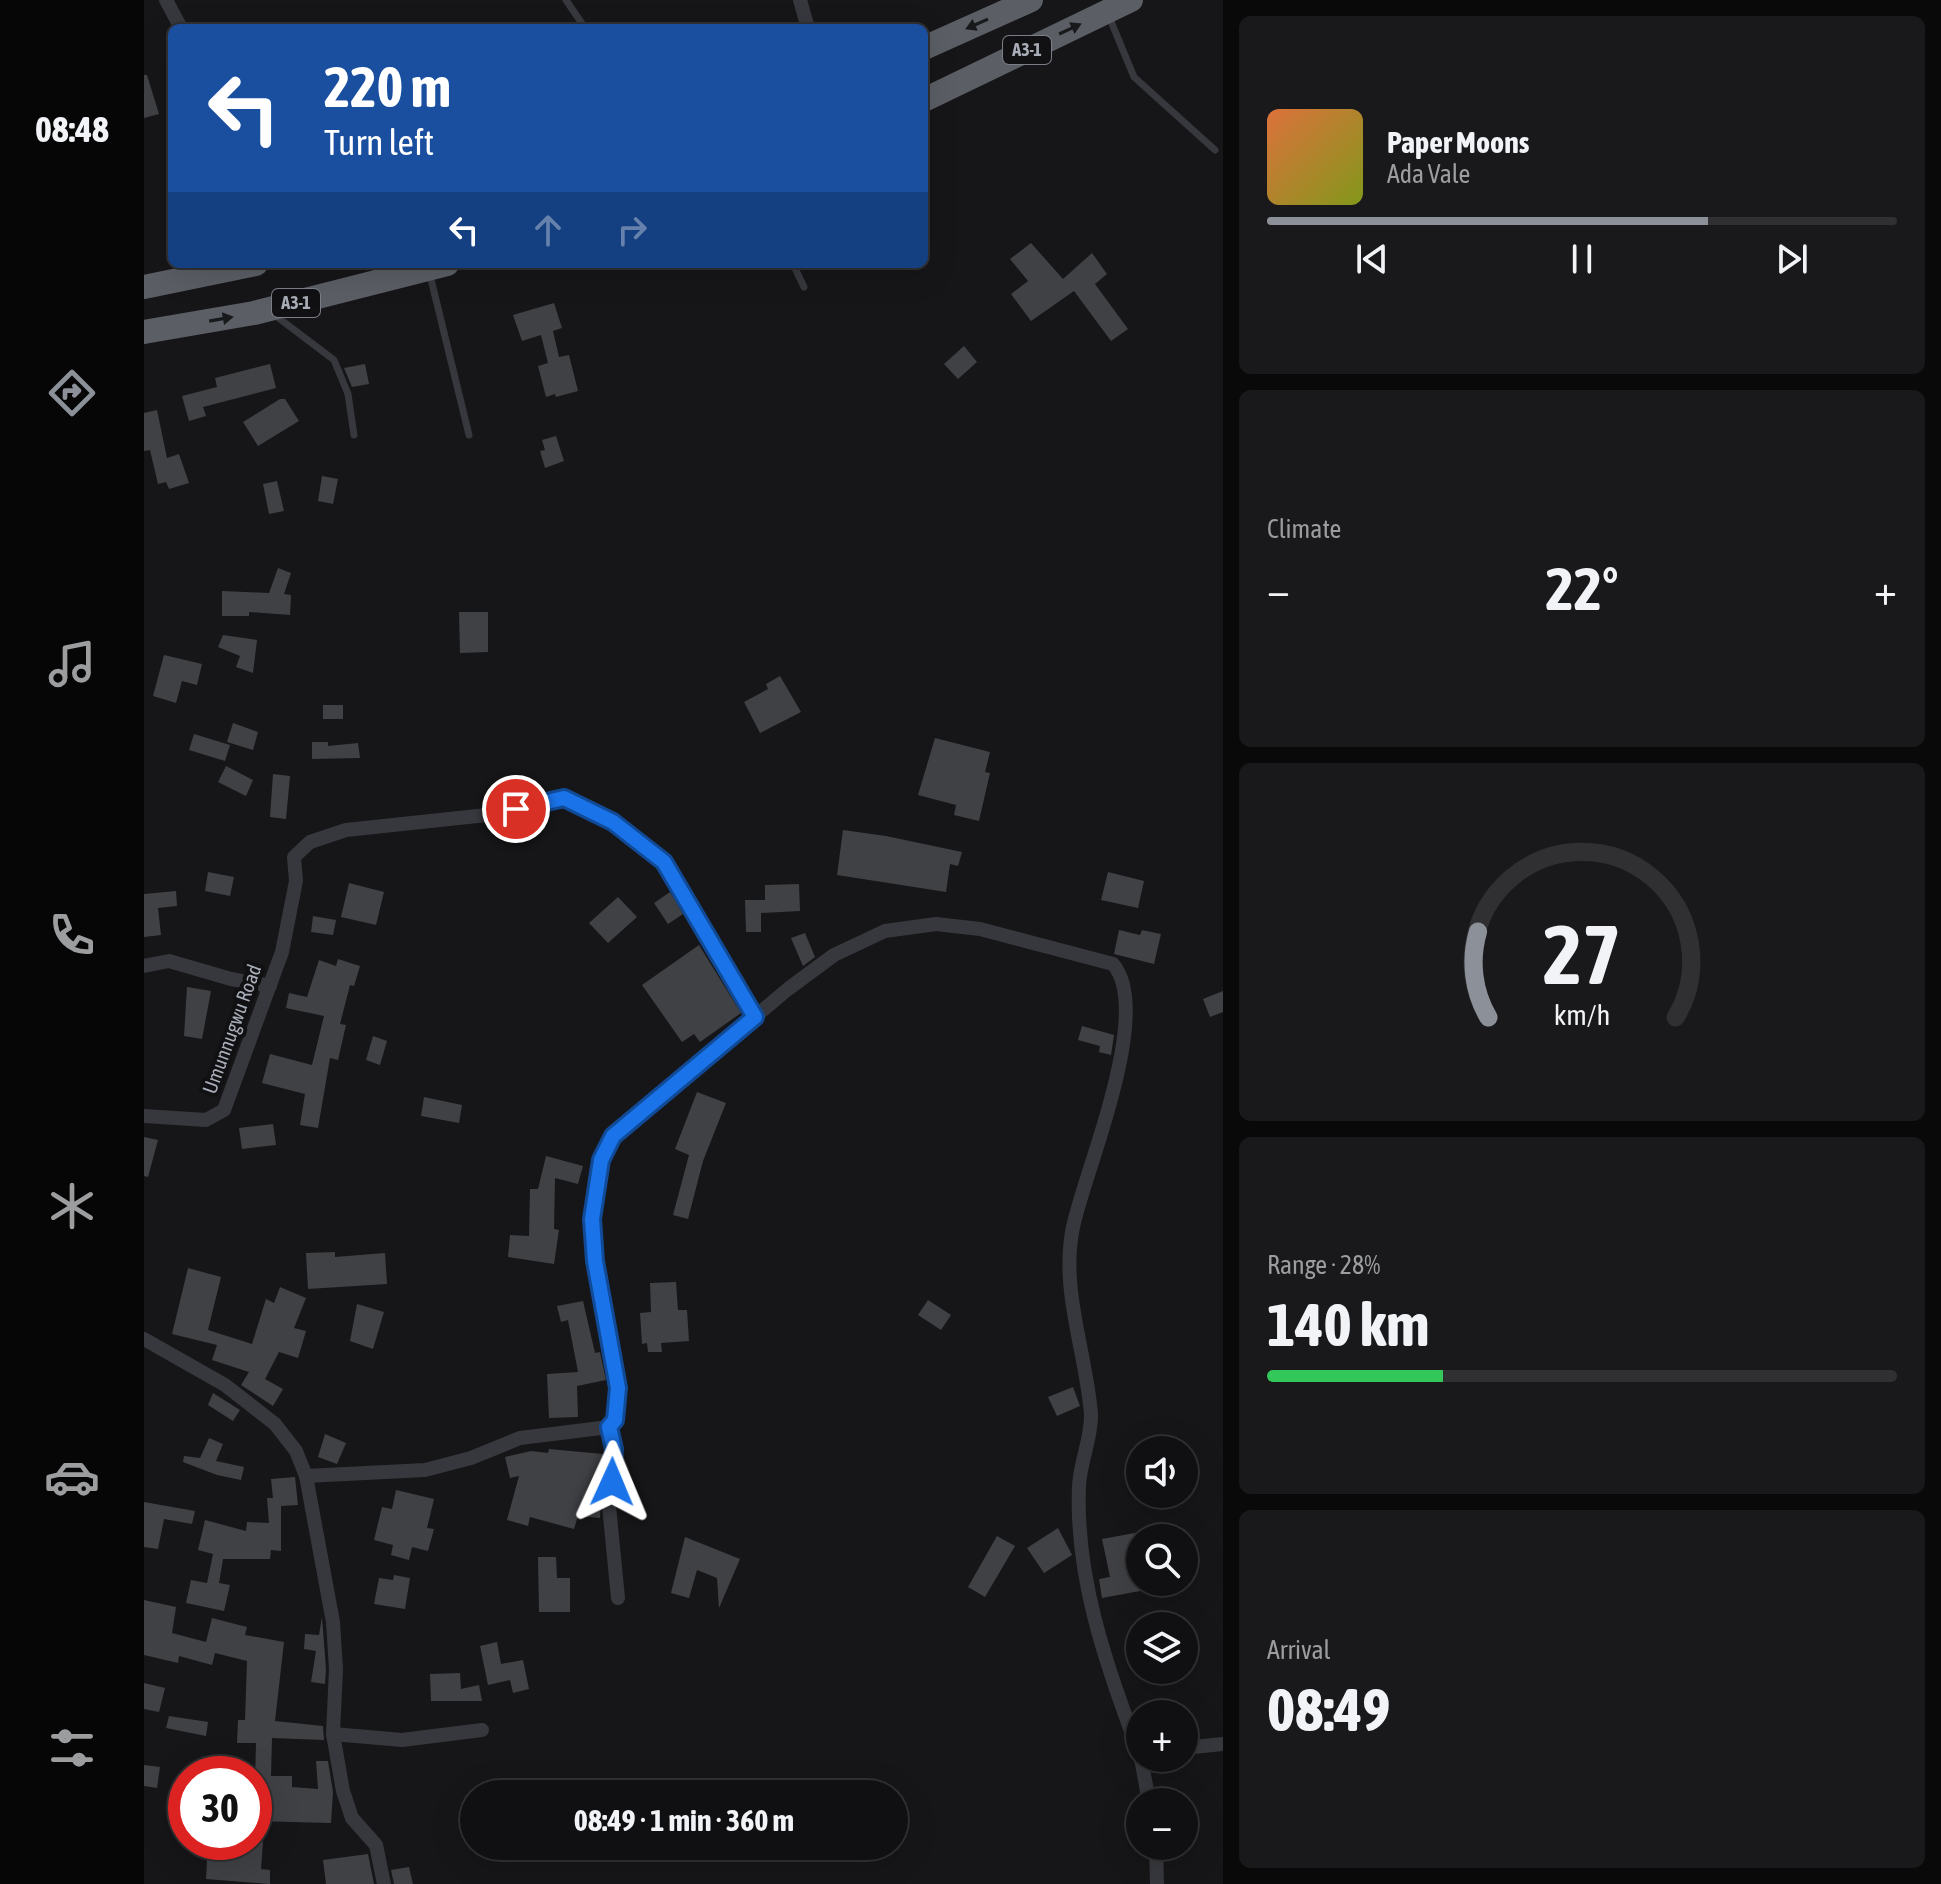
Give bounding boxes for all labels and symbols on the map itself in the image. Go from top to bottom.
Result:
one-way arrow [966,17,989,31]
one-way arrow [1058,22,1082,36]
road number: A3-1 [1003,36,1051,64]
road number: A3-1 [272,289,320,317]
one-way arrow [209,312,234,324]
pin [482,775,550,843]
street label: Umunnugwu Road [197,961,266,1097]
position arrow [570,1440,654,1524]
speed limit sign: 30 [168,1756,272,1860]

